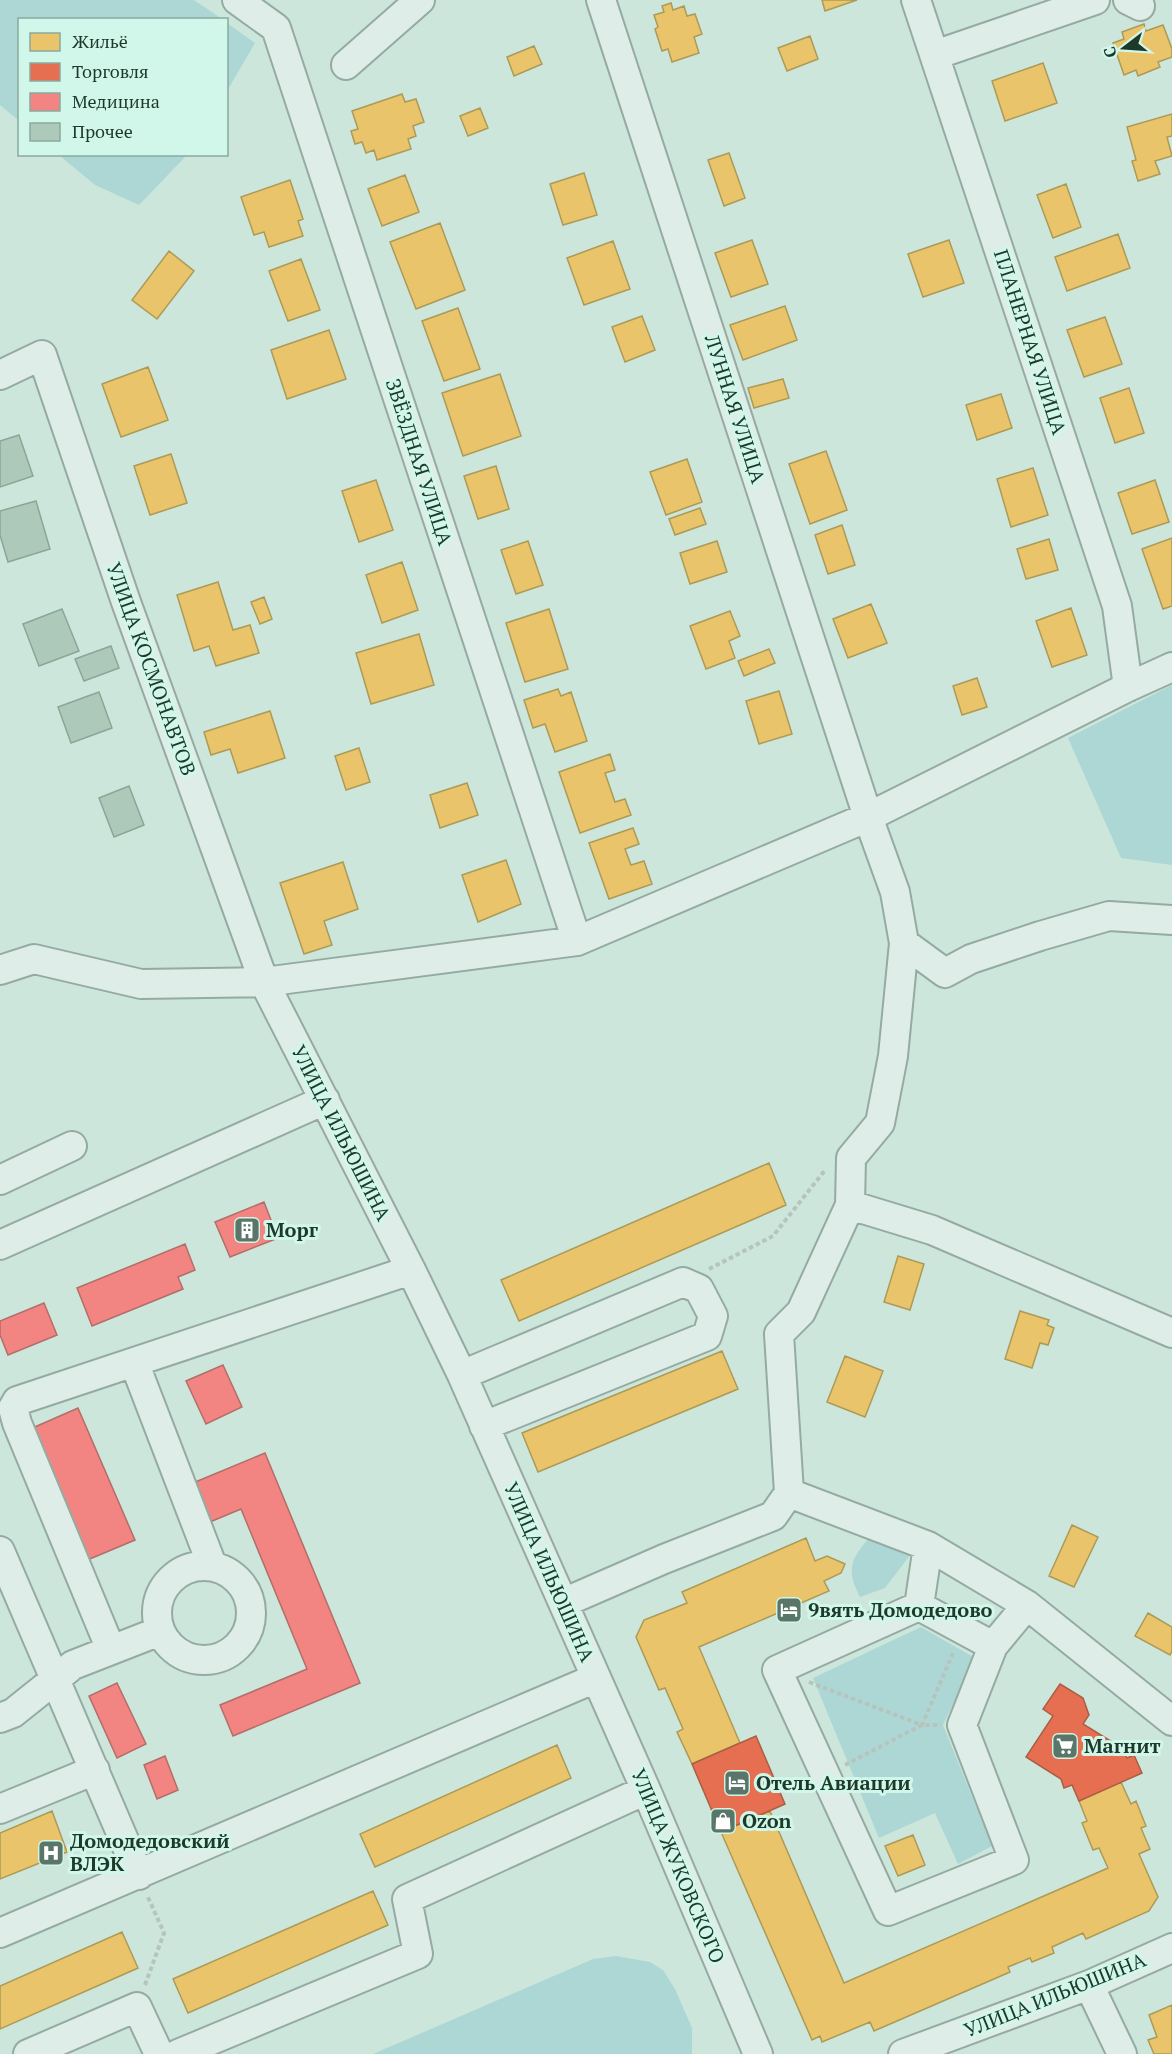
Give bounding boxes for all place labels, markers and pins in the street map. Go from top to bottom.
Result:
building icon: Морг [232,1215,262,1245]
place label: Морг [266,1216,319,1243]
hotel icon: 9вять Домодедово [774,1595,804,1625]
place label: 9вять Домодедово [808,1596,993,1623]
supermarket icon: Магнит [1050,1731,1080,1761]
place label: Магнит [1084,1732,1161,1759]
hotel icon: Отель Авиации [722,1768,752,1798]
place label: Отель Авиации [756,1769,911,1796]
shop icon: Ozon [708,1806,738,1836]
place label: Ozon [742,1807,792,1834]
place label: Домодедовский ВЛЭК [70,1827,230,1877]
hospital icon: Домодедовский ВЛЭК [36,1838,66,1868]

